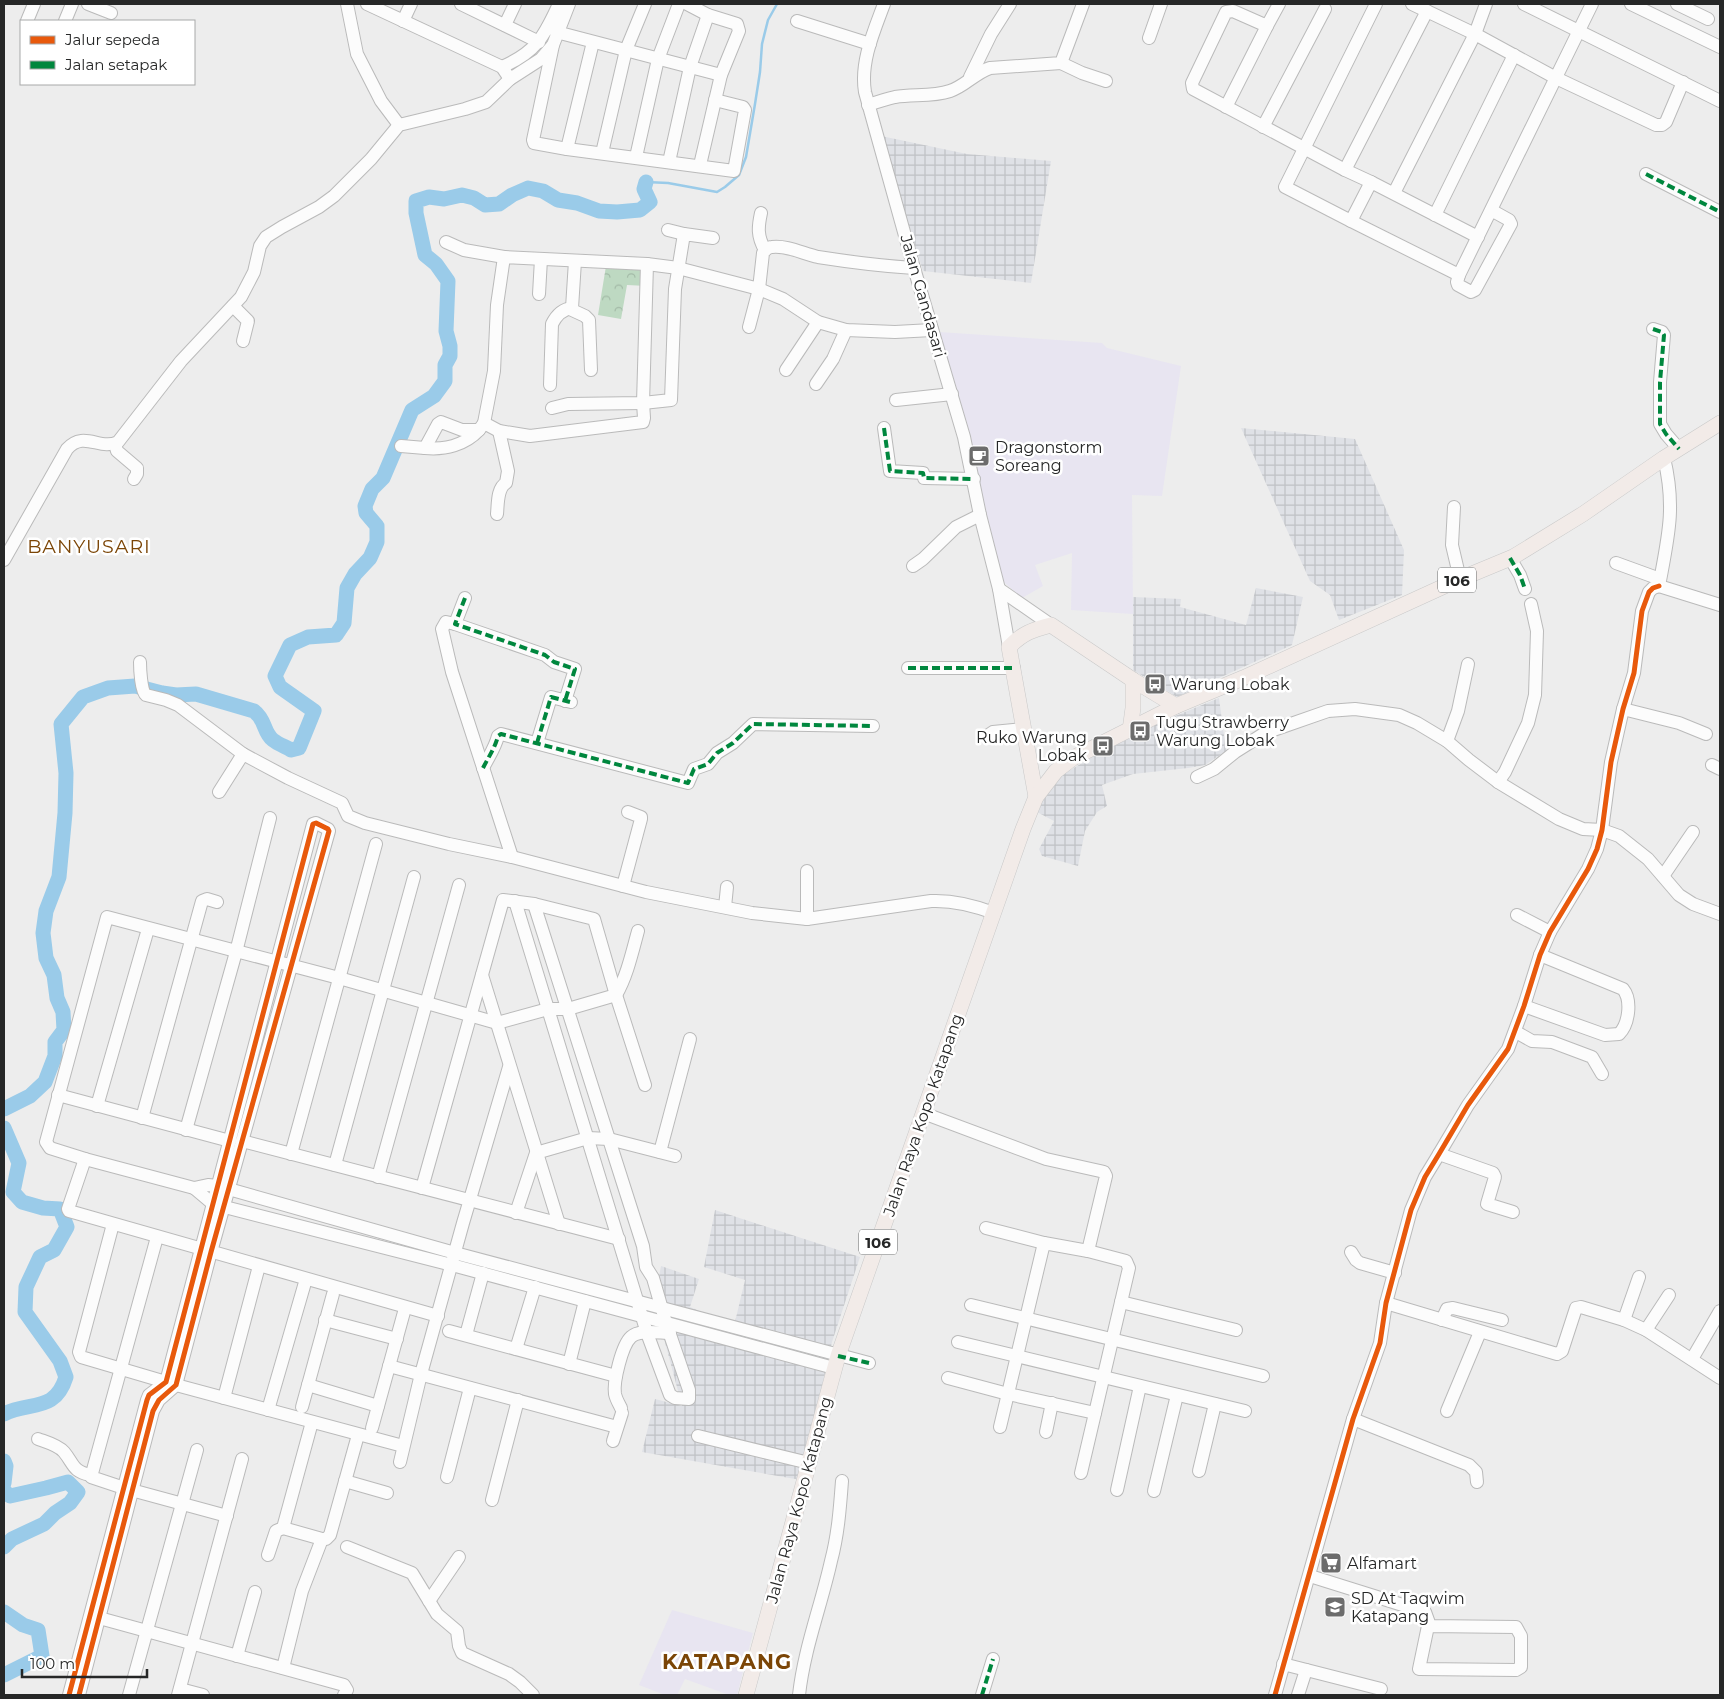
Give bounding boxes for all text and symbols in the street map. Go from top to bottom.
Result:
legend [20,20,195,85]
text: Jalur sepeda [64,30,160,49]
text: Jalan setapak [64,55,167,74]
street label: Jalan Gandasari [896,231,950,360]
place label: Dragonstorm Soreang [995,438,1103,475]
cafe icon: Dragonstorm Soreang [967,444,991,468]
district label: BANYUSARI [27,535,151,558]
road number: 106 [1438,568,1476,592]
bus stop icon: Warung Lobak [1143,672,1167,696]
place label: Warung Lobak [1171,675,1290,694]
place label: Tugu Strawberry Warung Lobak [1156,713,1289,750]
bus stop icon: Tugu Strawberry Warung Lobak [1128,719,1152,743]
place label: Ruko Warung Lobak [976,728,1087,765]
bus stop icon: Ruko Warung Lobak [1091,734,1115,758]
street label: Jalan Raya Kopo Katapang [879,1011,967,1220]
road number: 106 [859,1230,897,1254]
street label: Jalan Raya Kopo Katapang [762,1395,836,1606]
supermarket icon: Alfamart [1319,1551,1343,1575]
place label: Alfamart [1347,1554,1418,1573]
place label: SD At Taqwim Katapang [1351,1589,1465,1626]
school or university icon: SD At Taqwim Katapang [1323,1595,1347,1619]
scale bar [22,1646,148,1678]
district label: KATAPANG [662,1649,792,1674]
text: 100 m [30,1654,75,1673]

